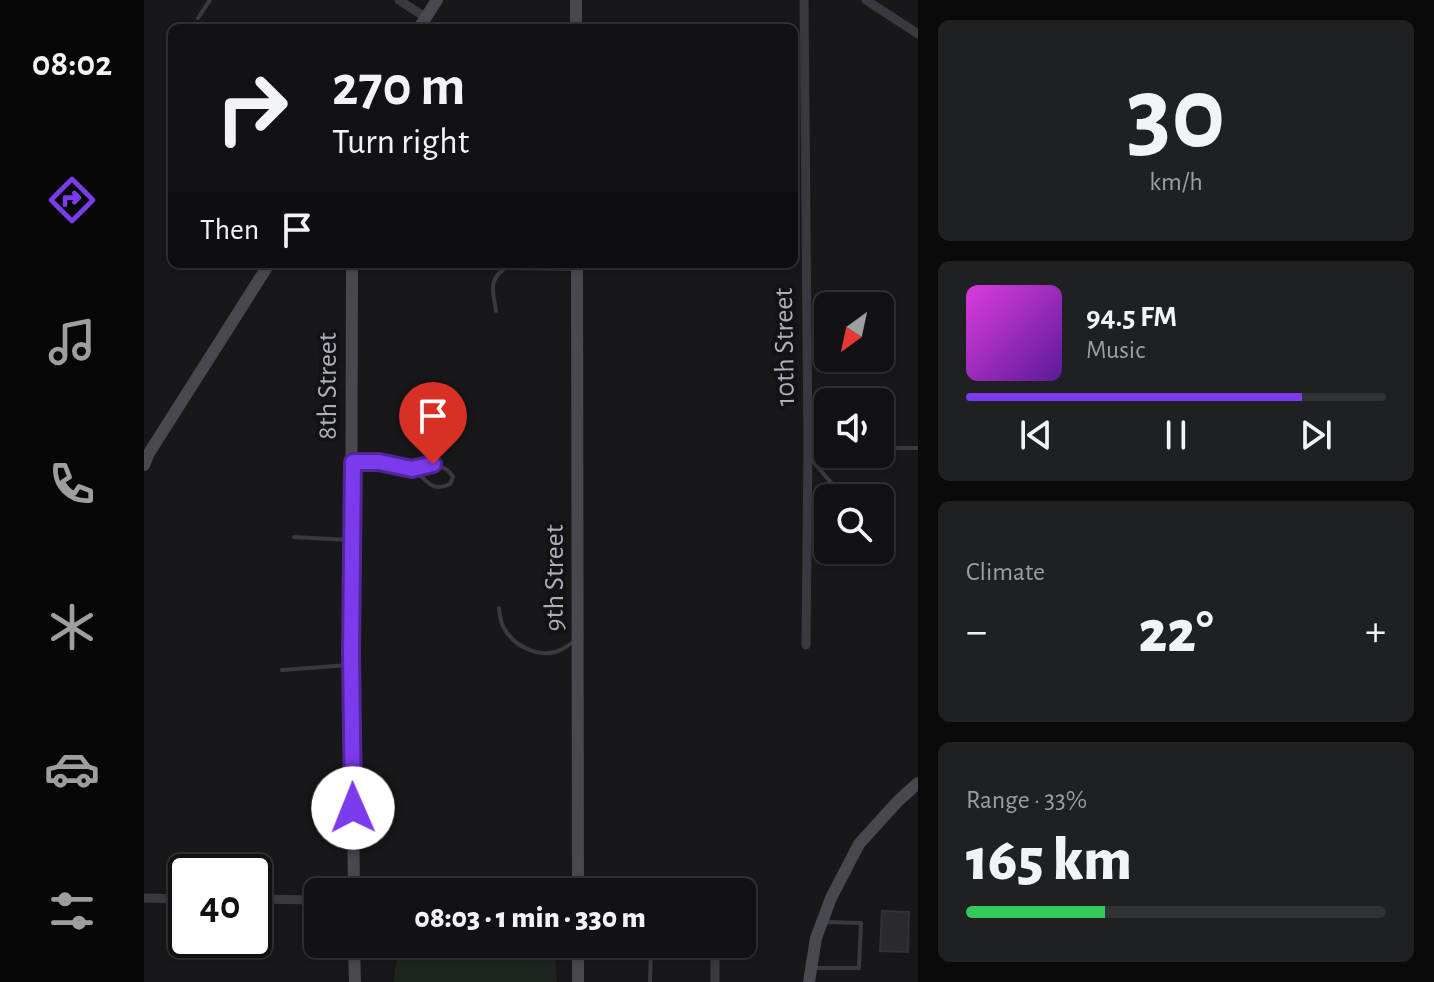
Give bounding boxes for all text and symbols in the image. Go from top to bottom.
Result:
text: 08:02 [32,46,112,82]
icon: right [200,56,304,160]
text: 270 m [332,59,465,115]
text: 30 [1126,63,1226,167]
text: Turn right [332,124,469,160]
text: km/h [1149,169,1203,195]
icon: directions [44,172,100,228]
icon: arrive [275,208,319,252]
text: Then [200,215,259,245]
street label: 10th Street [770,287,800,406]
north arrow [814,292,894,372]
map controls [814,292,894,564]
text: 94.5 FM [1086,302,1177,332]
icon: music [44,314,100,370]
street label: 8th Street [314,332,342,440]
text: Music [1086,337,1145,363]
pin [399,382,467,464]
button: sound [814,388,894,468]
icon: arrive [411,394,455,438]
icon: previous [1014,413,1058,457]
icon: pause [1154,413,1198,457]
icon: next [1294,413,1338,457]
icon: phone [44,456,100,512]
button: search [814,484,894,564]
street label: 9th Street [541,524,569,632]
text: Climate [966,559,1045,585]
icon: climate [44,599,100,655]
text: 22° [1139,603,1214,663]
text: − [966,610,987,654]
text: + [1365,610,1386,654]
icon: car [44,741,100,797]
position arrow [311,766,395,850]
text: Range · 33% [966,787,1087,813]
text: 165 km [966,831,1132,891]
speed limit sign: 40 [168,854,272,958]
icon: filters [44,883,100,939]
text: 08:03 · 1 min · 330 m [414,903,646,933]

